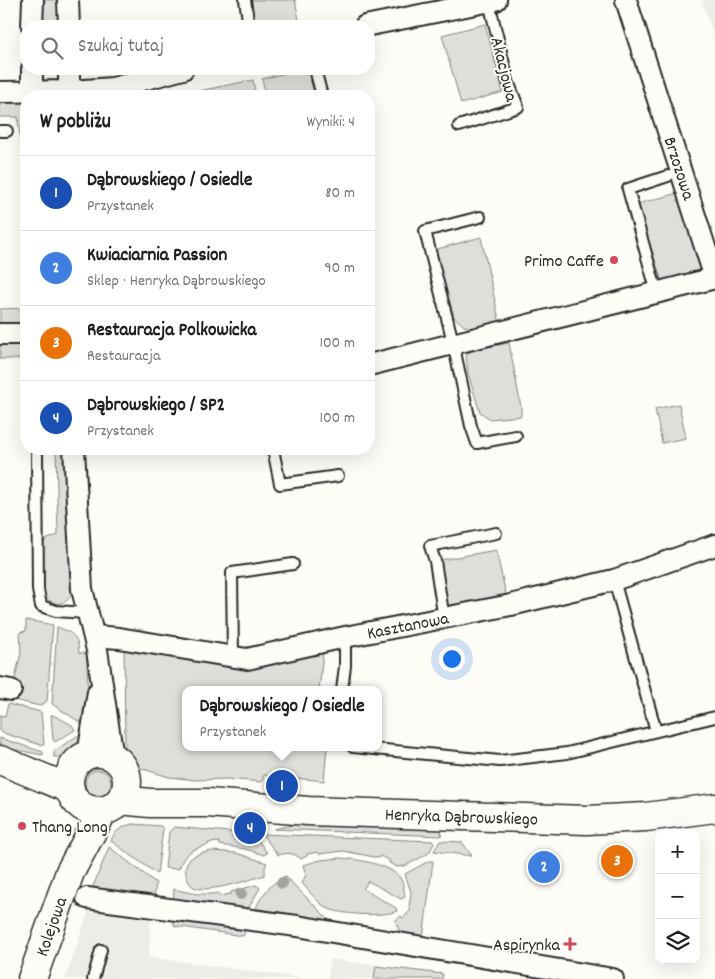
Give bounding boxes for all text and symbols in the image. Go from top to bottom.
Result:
search box [20,20,375,75]
icon: search [38,34,66,62]
text: Szukaj tutaj [78,34,164,61]
street label: Akacjowa [483,35,523,105]
text: W pobliżu [40,108,111,138]
text: Wyniki: 4 [307,111,355,134]
street label: Brzozowa [656,134,700,204]
text: Dąbrowskiego / Osiedle [87,168,252,195]
text: 1 [54,182,58,205]
text: 80 m [325,182,355,205]
text: Przystanek [87,195,154,218]
text: Kwiaciarnia Passion [87,243,227,270]
place label: Primo Caffe [524,250,604,275]
marker: Primo Caffe [608,254,620,266]
text: 2 [53,257,60,280]
text: 90 m [324,257,355,280]
text: Sklep · Henryka Dąbrowskiego [87,270,266,293]
text: Restauracja Polkowicka [87,318,256,345]
text: 3 [52,332,60,355]
text: 100 m [319,332,355,355]
text: Restauracja [87,345,160,368]
text: Dąbrowskiego / SP2 [87,393,225,420]
text: 4 [53,407,59,430]
text: 100 m [319,407,355,430]
text: Przystanek [87,420,154,443]
street label: Kasztanowa [365,607,452,647]
your location [439,646,465,672]
popup [182,686,382,751]
text: Dąbrowskiego / Osiedle [199,694,365,721]
text: Przystanek [199,721,266,744]
pin: 1 [266,767,298,805]
street label: Henryka Dąbrowskiego [385,803,538,833]
pin: 4 [234,809,266,847]
place label: Thang Long [32,816,108,841]
marker: Thang Long [16,820,28,832]
map controls [655,829,700,964]
button: + [655,829,700,874]
pin: 3 [601,842,633,880]
pin: 2 [528,848,560,886]
button: − [655,874,700,919]
street label: Kolejowa [31,893,75,960]
button: layers [655,919,700,964]
place label: Aspirynka [493,934,561,959]
marker: Aspirynka [564,938,576,950]

